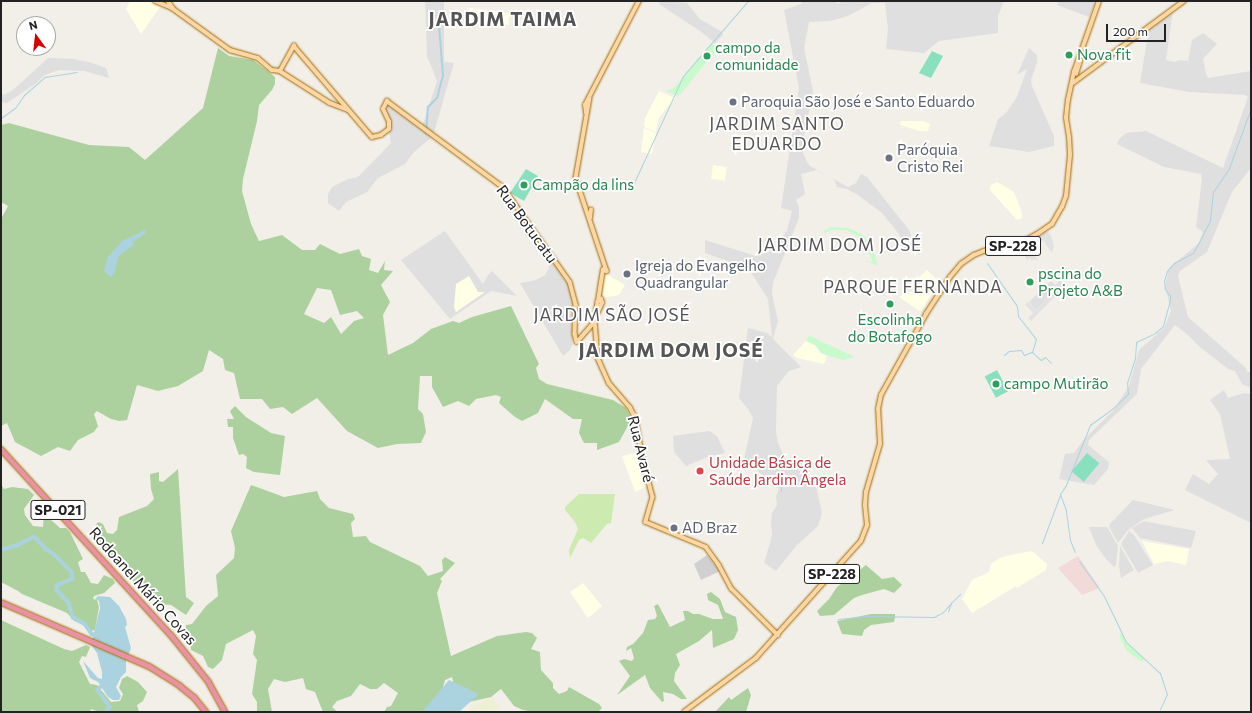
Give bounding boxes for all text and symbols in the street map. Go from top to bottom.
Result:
district label: JARDIM TAIMA [429,8,577,30]
north arrow [16,16,56,56]
scale bar [1108,16,1168,42]
text: N [27,18,39,32]
text: 200 m [1113,24,1148,38]
place label: campo da comunidade [715,38,798,73]
place label: Nova fit [1077,46,1131,64]
marker: Nova fit [1064,50,1074,60]
marker: campo da comunidade [702,51,712,61]
place label: Paroquia São José e Santo Eduardo [741,93,975,111]
marker: Paroquia São José e Santo Eduardo [728,97,738,107]
district label: JARDIM SANTO EDUARDO [709,114,845,154]
place label: Paróquia Cristo Rei [897,140,963,175]
marker: Paróquia Cristo Rei [884,153,894,163]
place label: Campão da lins [532,176,634,194]
marker: Campão da lins [519,180,529,190]
street label: Rua Botucatu [493,182,561,266]
road number: SP-228 [985,234,1041,258]
district label: JARDIM DOM JOSÉ [758,235,922,255]
place label: Igreja do Evangelho Quadrangular [635,256,766,291]
place label: pscina do Projeto A&B [1038,264,1123,299]
marker: Igreja do Evangelho Quadrangular [622,269,632,279]
district label: PARQUE FERNANDA [823,277,1003,297]
marker: pscina do Projeto A&B [1025,277,1035,287]
marker: Escolinha do Botafogo [885,299,895,309]
district label: JARDIM SÃO JOSÉ [533,305,691,325]
place label: Escolinha do Botafogo [848,310,932,345]
district label: JARDIM DOM JOSÉ [578,339,764,361]
place label: campo Mutirão [1004,375,1108,393]
marker: campo Mutirão [991,379,1001,389]
street label: Rua Avaré [624,414,658,484]
place label: Unidade Básica de Saúde Jardim Ângela [709,453,846,488]
marker: Unidade Básica de Saúde Jardim Ângela [694,465,706,477]
road number: SP-021 [30,498,86,522]
place label: AD Braz [682,519,737,537]
street label: Rodoanel Mário Covas [85,523,201,649]
marker: AD Braz [669,523,679,533]
road number: SP-228 [804,562,860,586]

